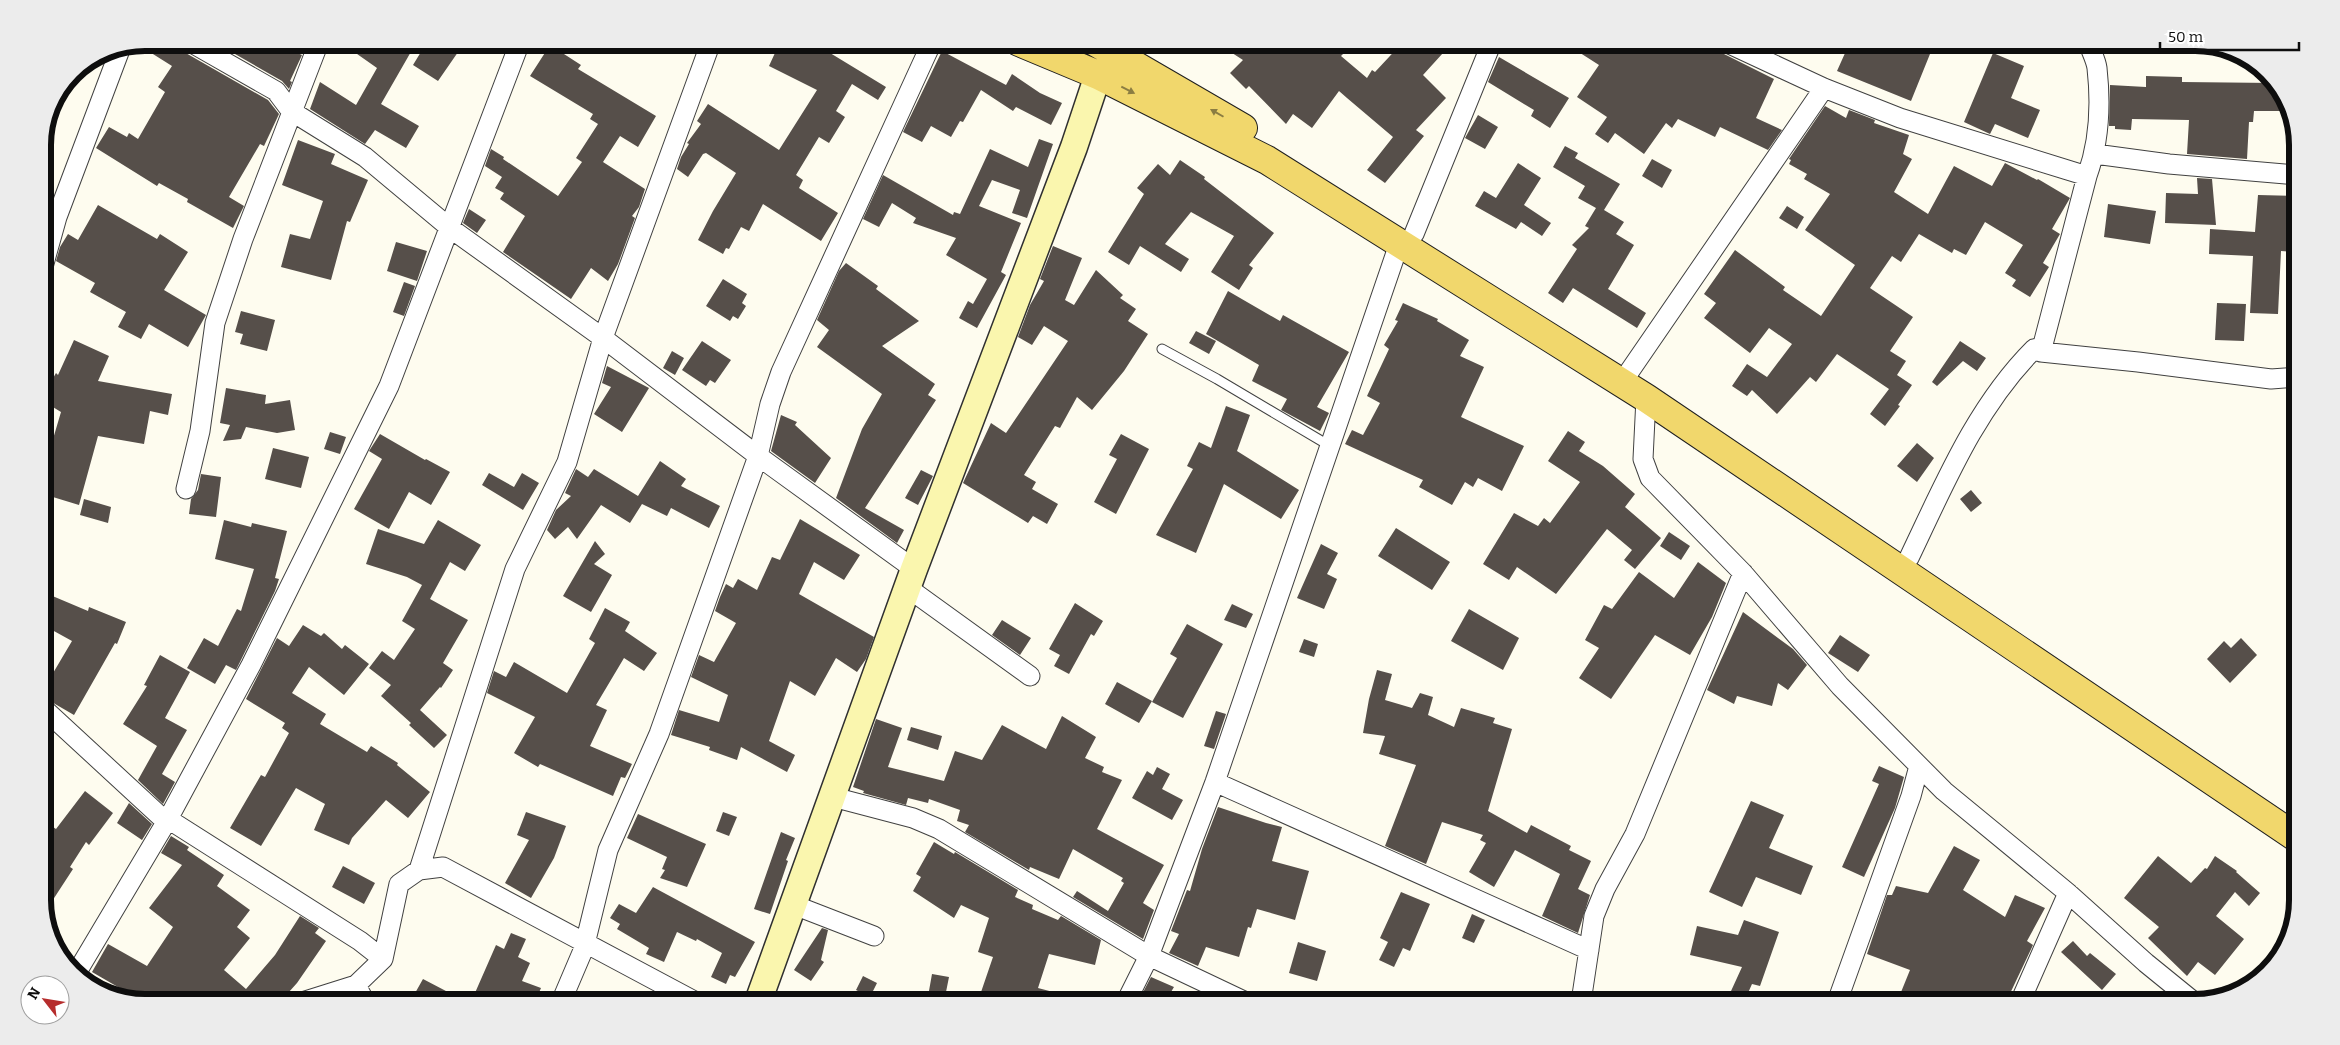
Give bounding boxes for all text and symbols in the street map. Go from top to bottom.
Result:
scale bar [2160,20,2299,52]
text: 50 m [2168,28,2204,46]
one-way arrow [1121,86,1135,94]
one-way arrow [1210,109,1224,118]
north arrow [20,975,70,1025]
text: N [24,984,44,1003]

